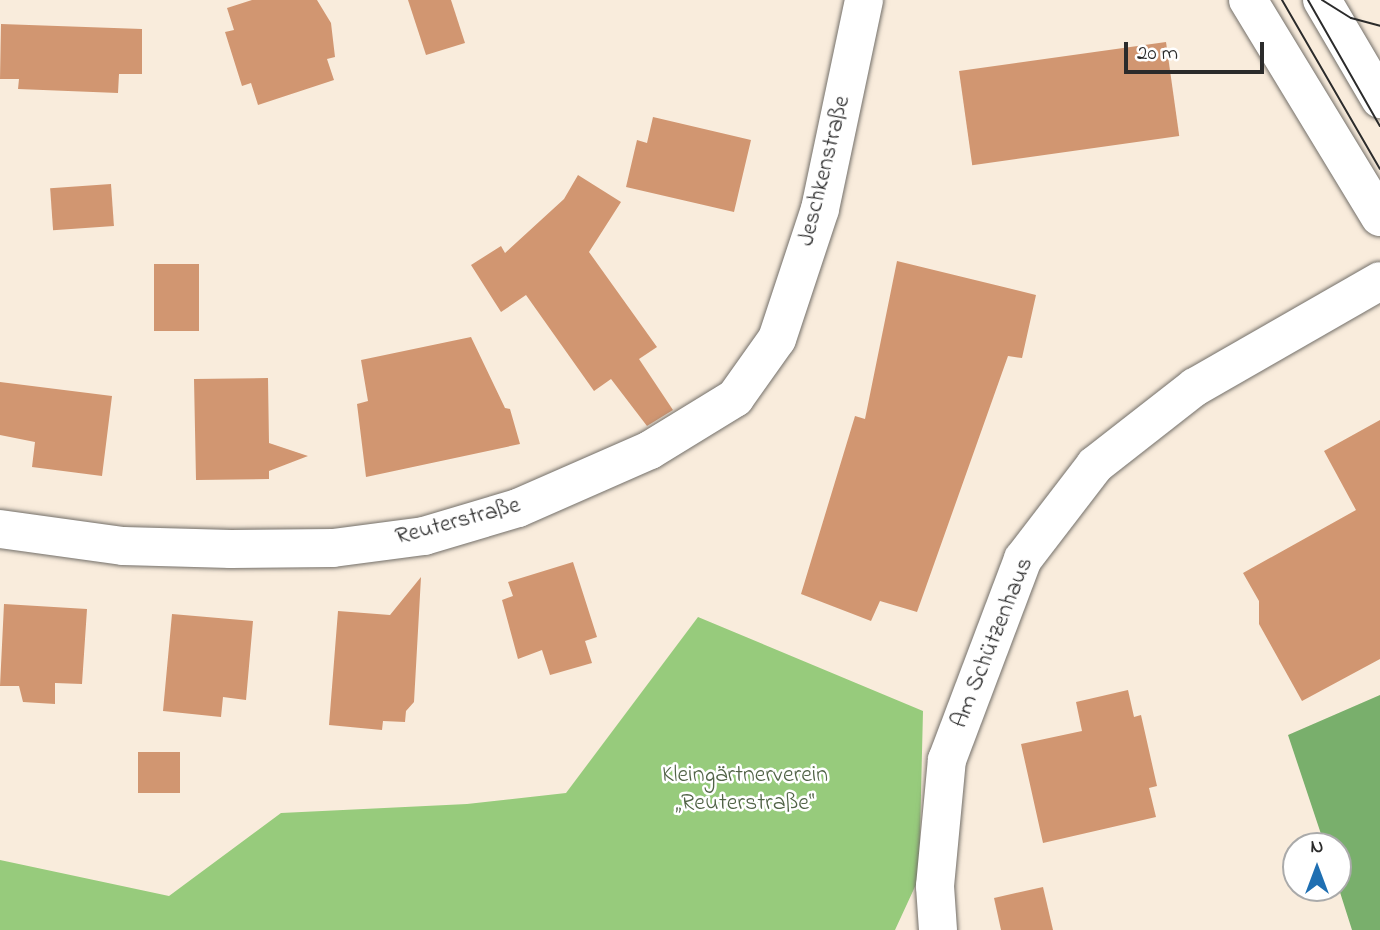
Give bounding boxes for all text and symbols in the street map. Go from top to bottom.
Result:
scale bar [1128,28,1268,72]
text: 20 m [1137,39,1178,69]
street label: Jeschkenstraße [792,93,858,249]
street label: Reuterstraße [392,492,524,552]
street label: Am Schützenhaus [946,553,1040,733]
park label: Kleingärtnerverein „Reuterstraße“ [662,762,828,818]
north arrow [1282,832,1352,902]
text: N [1311,834,1323,861]

